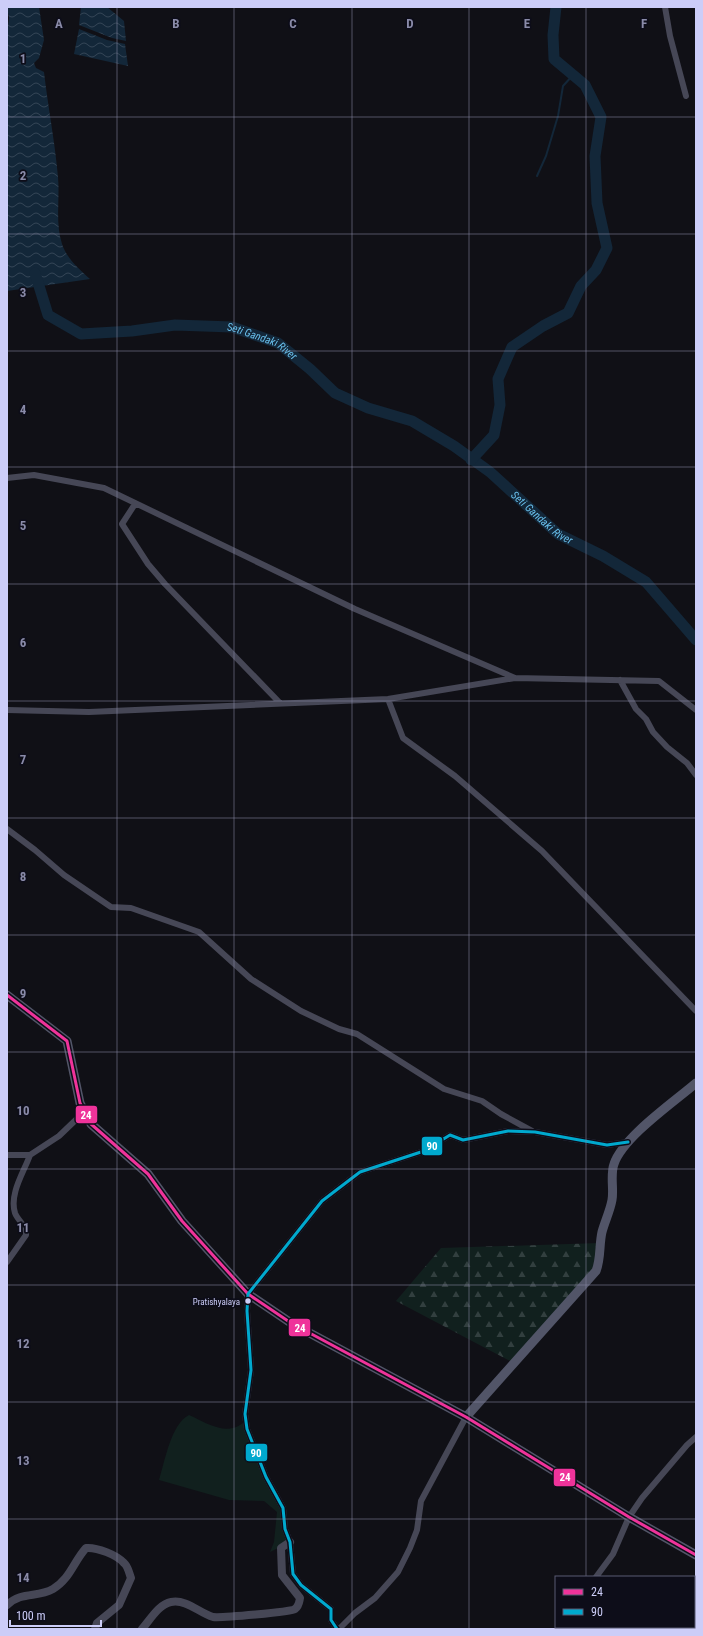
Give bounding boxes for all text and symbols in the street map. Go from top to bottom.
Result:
text: A [55,16,63,31]
text: B [172,16,180,31]
text: C [289,16,297,31]
text: D [406,16,414,31]
text: E [524,16,531,31]
text: F [641,16,647,31]
text: 1 [20,51,26,66]
text: 2 [20,168,27,183]
text: 3 [20,285,26,300]
water label: Seti Gandaki River [227,321,300,363]
text: 4 [20,402,27,417]
water label: Seti Gandaki River [508,489,575,547]
text: 5 [20,518,27,533]
text: 6 [20,635,27,650]
text: 7 [20,752,27,767]
text: 8 [20,869,26,884]
text: 9 [20,986,26,1001]
text: 10 [16,1103,30,1118]
line badge: 24 [75,1105,98,1124]
text: 24 [80,1109,92,1122]
line badge: 90 [421,1136,443,1156]
text: 90 [426,1140,438,1153]
text: 11 [16,1220,30,1235]
marker: Pratishyalaya [243,1296,253,1306]
place label: Pratishyalaya [193,1297,240,1307]
line badge: 24 [288,1318,311,1337]
text: 24 [294,1322,306,1335]
text: 12 [16,1336,30,1351]
line badge: 90 [245,1443,268,1462]
text: 90 [250,1447,262,1460]
text: 13 [16,1453,30,1468]
line badge: 24 [553,1468,576,1487]
text: 24 [559,1471,571,1484]
text: 14 [16,1570,30,1585]
legend [555,1576,695,1628]
text: 24 [591,1585,603,1599]
scale bar [10,1602,101,1628]
text: 90 [591,1605,603,1619]
text: 100 m [16,1609,46,1623]

